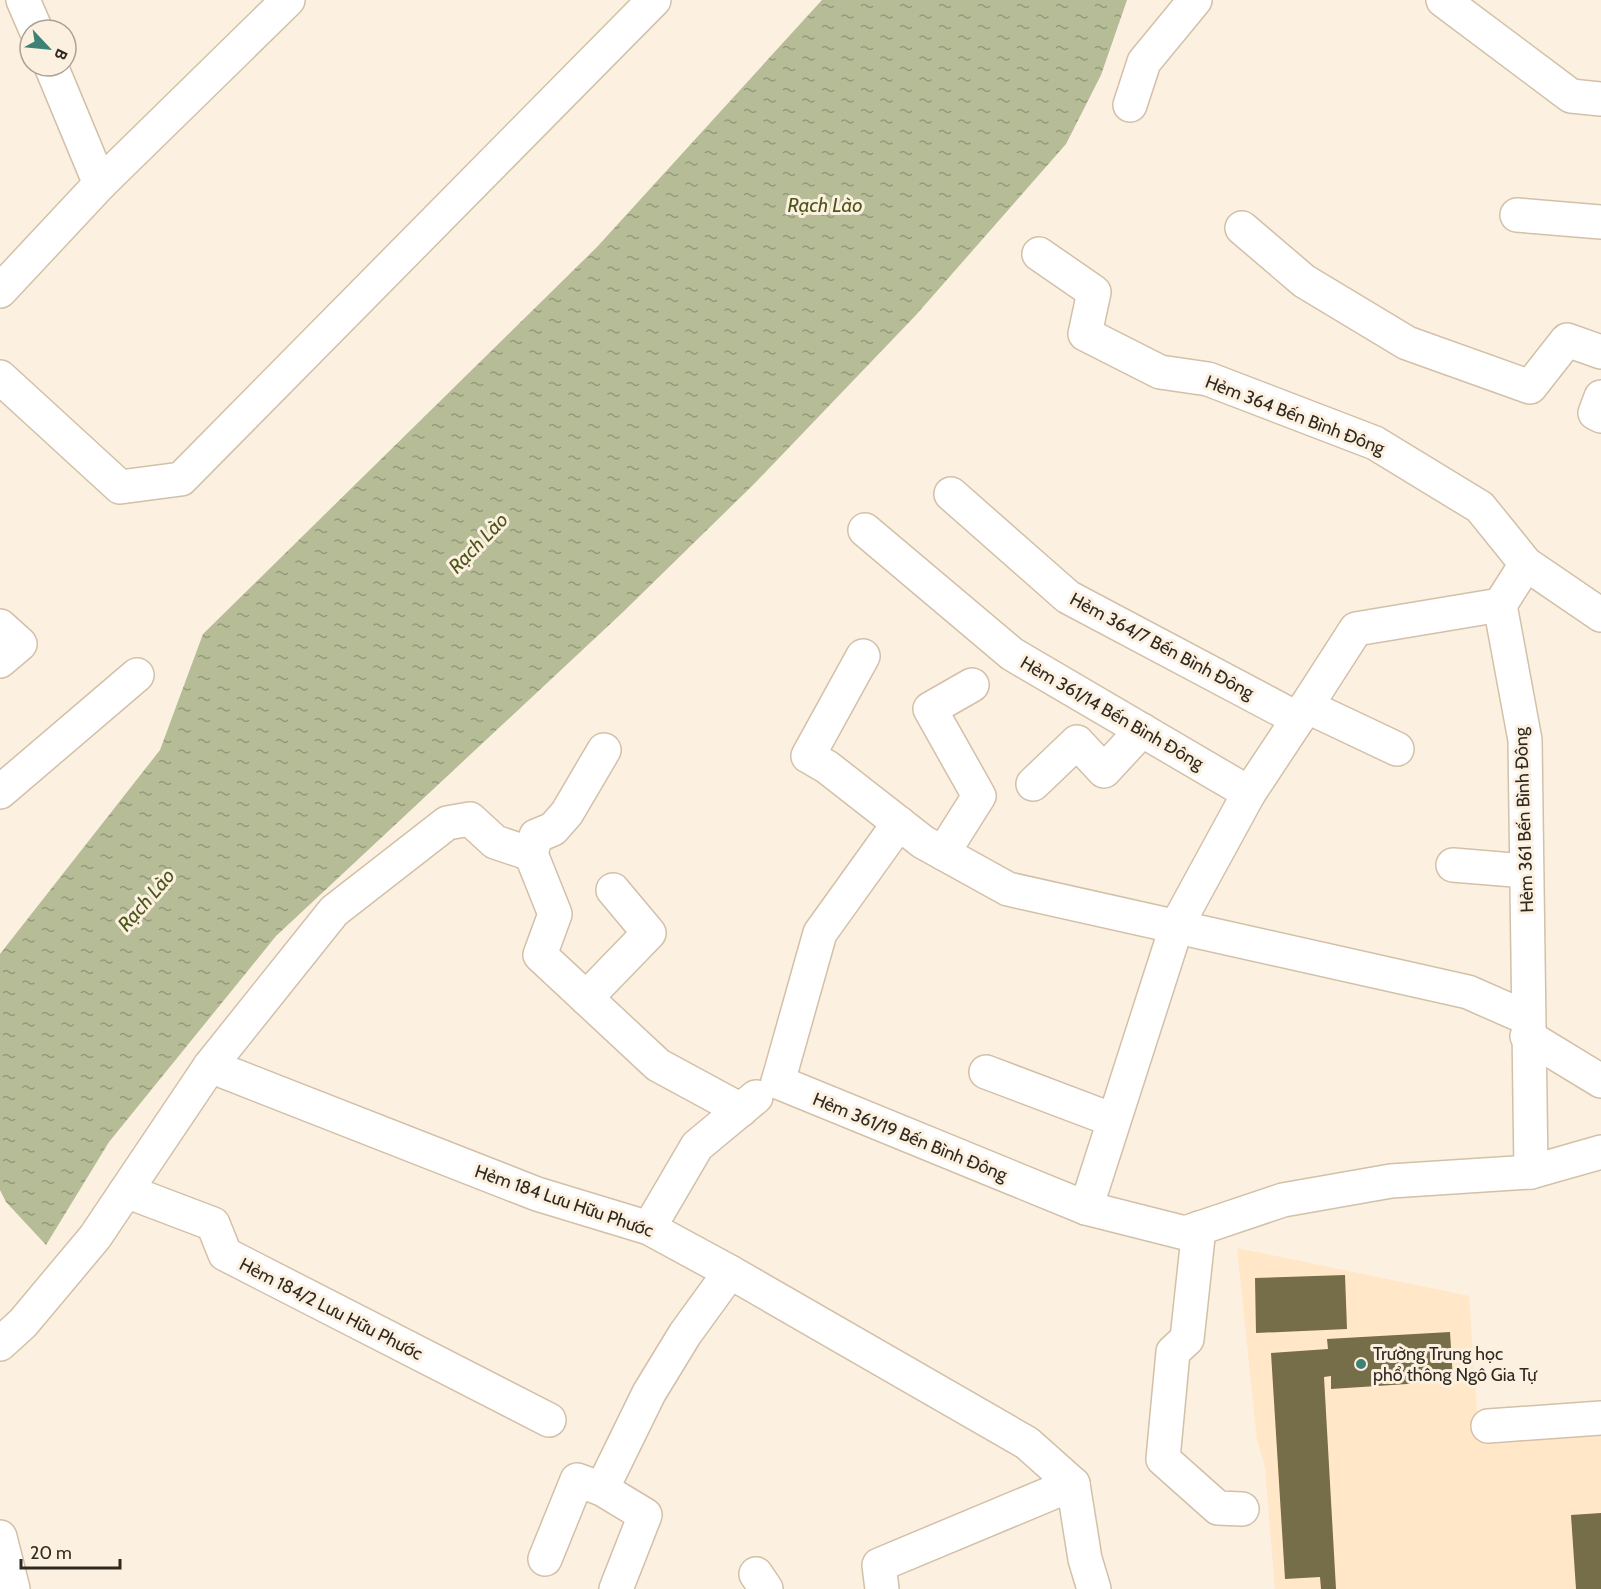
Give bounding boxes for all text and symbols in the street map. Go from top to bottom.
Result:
north arrow [18,18,78,78]
text: B [50,46,72,63]
water label: Rạch Lào [788,193,862,217]
street label: Hẻm 364 Bến Bình Đông [1202,371,1389,460]
water label: Rạch Lào [443,508,513,578]
street label: Hẻm 364/7 Bến Bình Đông [1066,588,1259,704]
street label: Hẻm 361/14 Bến Bình Đông [1017,652,1208,775]
street label: Hẻm 361 Bến Bình Đông [1510,726,1538,913]
water label: Rạch Lào [112,864,180,936]
street label: Hẻm 361/19 Bến Bình Đông [810,1088,1011,1186]
street label: Hẻm 184 Lưu Hữu Phước [472,1160,656,1242]
street label: Hẻm 184/2 Lưu Hữu Phước [236,1253,426,1365]
place label: Trường Trung học phổ thông Ngô Gia Tự [1373,1343,1538,1386]
marker: Trường Trung học phổ thông Ngô Gia Tự [1354,1357,1368,1371]
scale bar [21,1532,120,1570]
text: 20 m [30,1542,72,1564]

